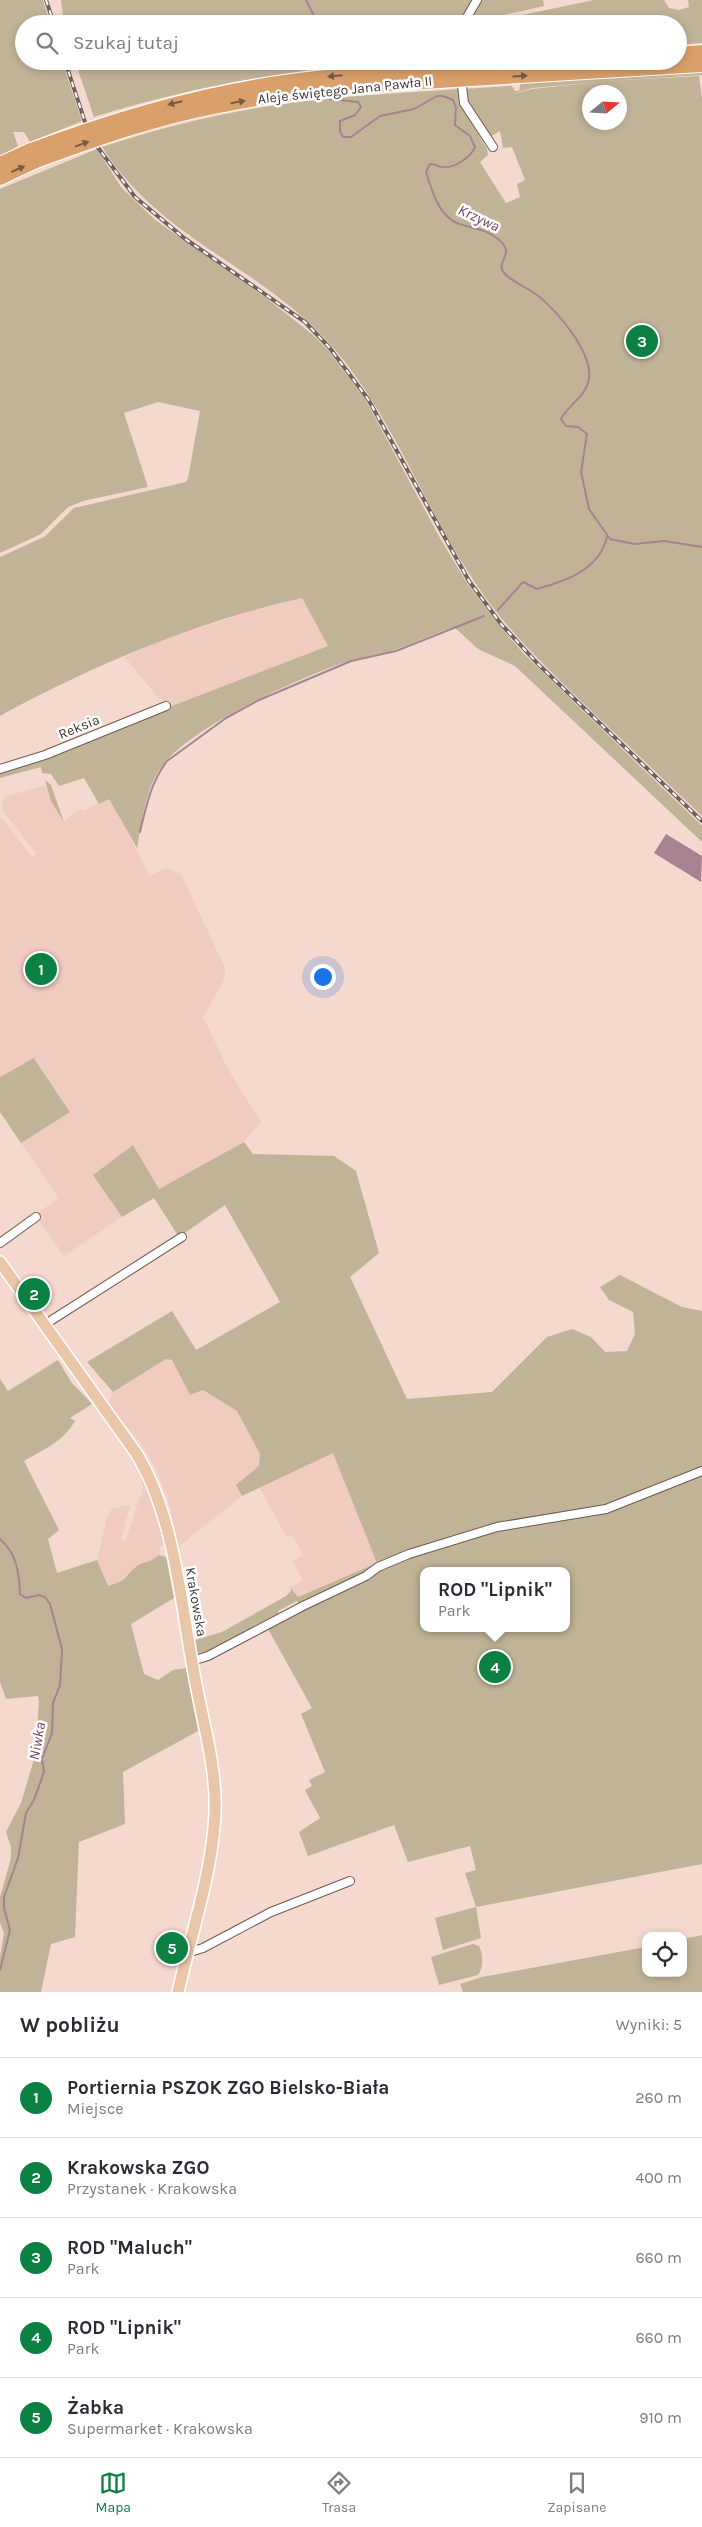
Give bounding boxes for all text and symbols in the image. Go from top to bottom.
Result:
search box [15,15,687,70]
icon: search [33,29,61,57]
text: Szukaj tutaj [73,32,179,54]
street label: Aleje świętego Jana Pawła II [257,72,433,108]
one-way arrow [512,72,528,80]
one-way arrow [327,73,343,81]
north arrow [582,85,627,130]
one-way arrow [231,98,246,106]
one-way arrow [167,99,182,107]
one-way arrow [74,140,89,147]
one-way arrow [11,165,25,173]
water label: Krzywa [455,201,503,235]
pin: 3 [626,322,658,360]
street label: Reksia [56,711,102,743]
pin: 1 [25,950,57,988]
your location [310,964,336,990]
pin: 2 [18,1275,50,1313]
street label: Krakowska [182,1566,210,1638]
popup [420,1567,570,1632]
text: ROD "Lipnik" [438,1579,552,1601]
text: Park [438,1601,470,1620]
pin: 4 [479,1648,511,1686]
water label: Niwka [25,1721,49,1761]
pin: 5 [156,1929,188,1967]
map controls [642,1932,687,1977]
button: locate [642,1932,687,1977]
text: W pobliżu [20,2013,120,2037]
text: Wyniki: 5 [616,2015,682,2034]
text: Portiernia PSZOK ZGO Bielsko-Biała [67,2077,389,2099]
text: 1 [33,2088,39,2107]
text: 260 m [635,2088,682,2107]
text: Miejsce [67,2099,123,2118]
text: Krakowska ZGO [67,2157,209,2179]
text: 2 [31,2168,41,2187]
text: 400 m [635,2168,682,2187]
text: Przystanek · Krakowska [67,2179,237,2198]
text: ROD "Maluch" [67,2237,192,2259]
text: 3 [31,2248,41,2267]
text: 660 m [635,2248,682,2267]
text: Park [67,2259,99,2278]
text: ROD "Lipnik" [67,2317,181,2339]
text: 4 [31,2328,41,2347]
text: 660 m [635,2328,682,2347]
text: Park [67,2339,99,2358]
text: Żabka [67,2397,124,2419]
text: 5 [31,2408,41,2427]
text: 910 m [639,2408,682,2427]
text: Supermarket · Krakowska [67,2419,253,2438]
tab: Mapa [96,2469,131,2516]
tab: Trasa [322,2469,356,2516]
tab: Zapisane [547,2469,606,2516]

